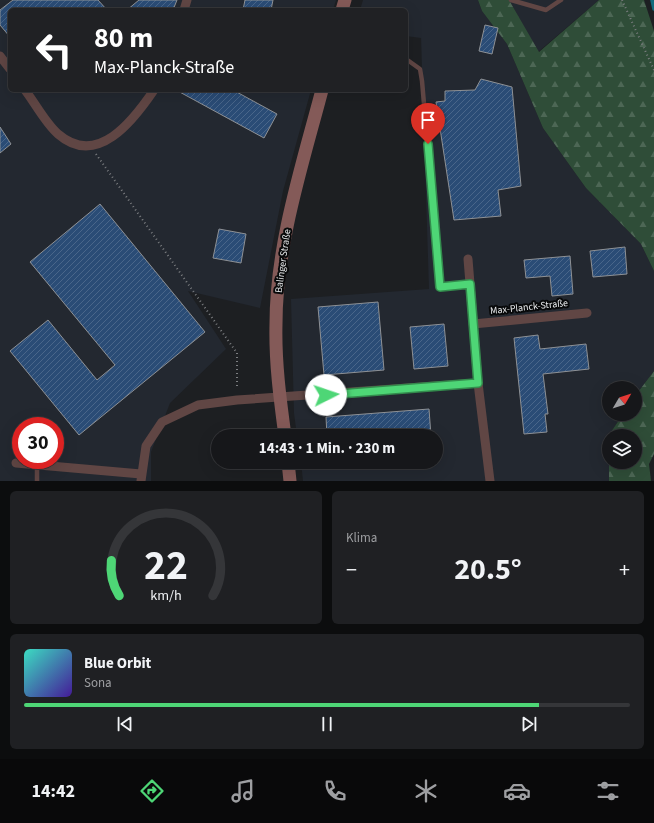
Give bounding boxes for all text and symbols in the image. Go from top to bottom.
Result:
text: 80 m [94,18,153,58]
icon: left [28,24,80,76]
text: Max-Planck-Straße [94,55,234,80]
pin [411,103,445,144]
icon: arrive [417,109,439,131]
street label: Balinger Straße [272,228,294,294]
street label: Max-Planck-Straße [490,296,569,318]
position arrow [305,374,347,416]
north arrow [602,381,642,421]
map controls [602,381,642,469]
speed limit sign: 30 [12,417,64,469]
button: layers [602,429,642,469]
text: 14:43 · 1 Min. · 230 m [259,438,395,459]
text: Klima [346,529,377,547]
text: 22 [144,535,188,595]
text: 20.5° [454,548,522,591]
text: − [346,554,357,586]
text: + [619,554,630,586]
text: km/h [150,584,182,605]
text: Blue Orbit [84,653,151,674]
text: Sona [84,674,112,692]
icon: previous [114,713,136,735]
icon: pause [316,713,338,735]
icon: next [518,713,540,735]
icon: directions [138,777,166,805]
icon: music [229,777,257,805]
icon: phone [321,777,349,805]
icon: climate [412,777,440,805]
icon: car [503,777,531,805]
icon: filters [594,777,622,805]
text: 14:42 [32,779,75,804]

